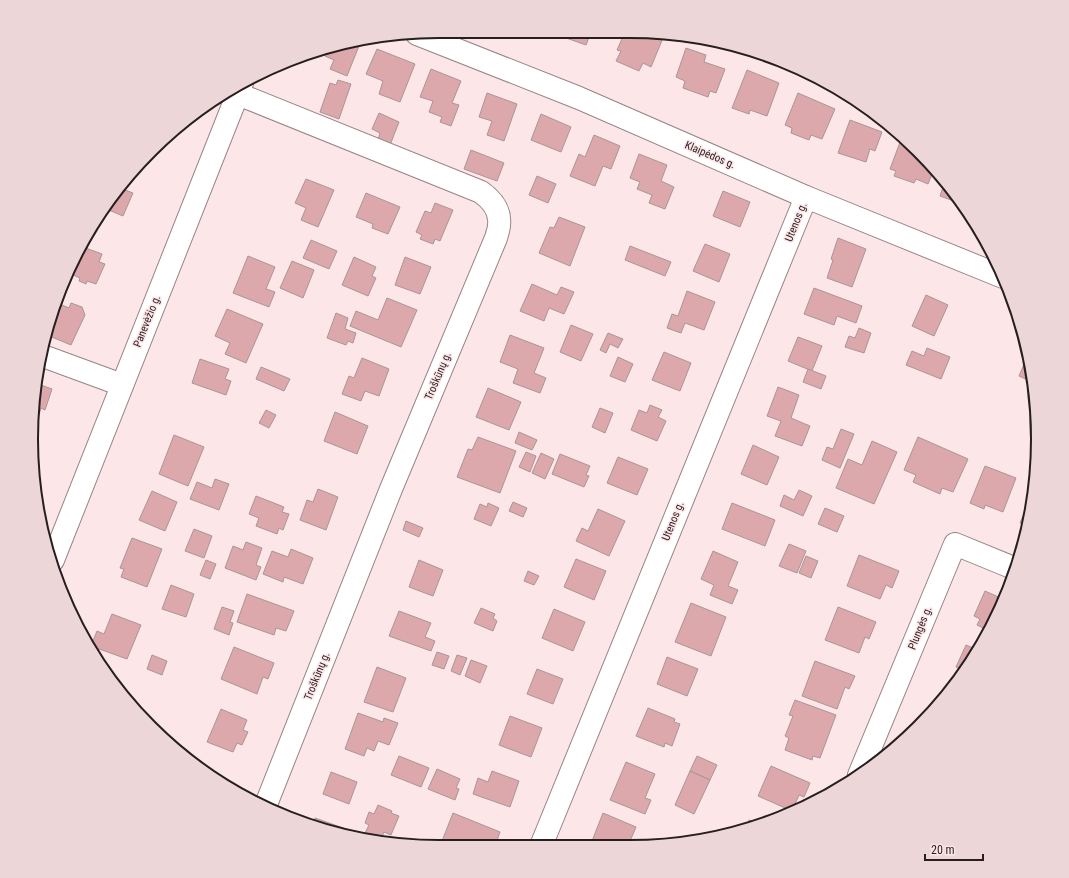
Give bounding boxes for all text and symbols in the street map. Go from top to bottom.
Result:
street label: Klaipėdos g. [683,139,737,172]
street label: Utenos g. [782,200,810,244]
street label: Panevėžio g. [131,293,163,349]
street label: Troškūnų g. [422,350,454,402]
street label: Utenos g. [659,499,687,543]
street label: Plungės g. [905,604,935,652]
street label: Troškūnų g. [301,650,333,702]
scale bar [925,836,983,862]
text: 20 m [931,843,955,857]

